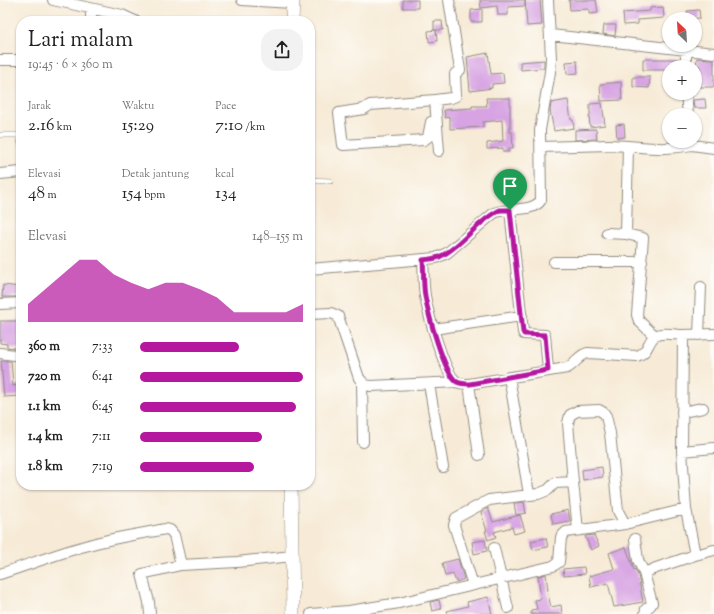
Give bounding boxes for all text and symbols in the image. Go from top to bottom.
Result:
north arrow [662,12,702,52]
map controls [662,12,702,148]
text: Lari malam [28,25,133,57]
button: share [261,29,303,71]
text: 19:45 · 6 × 360 m [28,56,113,74]
button: + [662,60,702,100]
text: Jarak [28,98,51,114]
text: Waktu [122,98,154,114]
text: Pace [215,98,236,114]
button: − [662,108,702,148]
text: 2.16 [28,114,54,138]
text: 15:29 [122,114,154,138]
text: 7:10 [215,114,243,138]
text: km [54,119,72,135]
text: /km [243,119,265,135]
text: Elevasi [28,166,61,182]
text: Detak jantung [122,166,189,182]
text: kcal [215,166,234,182]
pin [493,169,527,210]
icon: arrive [499,175,521,197]
text: 48 [28,182,45,206]
text: 154 [122,182,142,206]
text: 134 [215,182,237,206]
text: m [45,187,57,203]
text: bpm [142,187,165,203]
text: Elevasi [28,228,67,246]
text: 148–155 m [252,228,303,246]
text: 360 m [28,338,60,356]
text: 7:33 [92,338,112,356]
text: 720 m [28,368,61,386]
text: 6:41 [92,368,113,386]
text: 1.1 km [28,398,61,416]
text: 6:45 [92,398,113,416]
text: 1.4 km [28,428,63,446]
text: 7:11 [92,428,111,446]
text: 1.8 km [28,458,63,476]
text: 7:19 [92,458,113,476]

